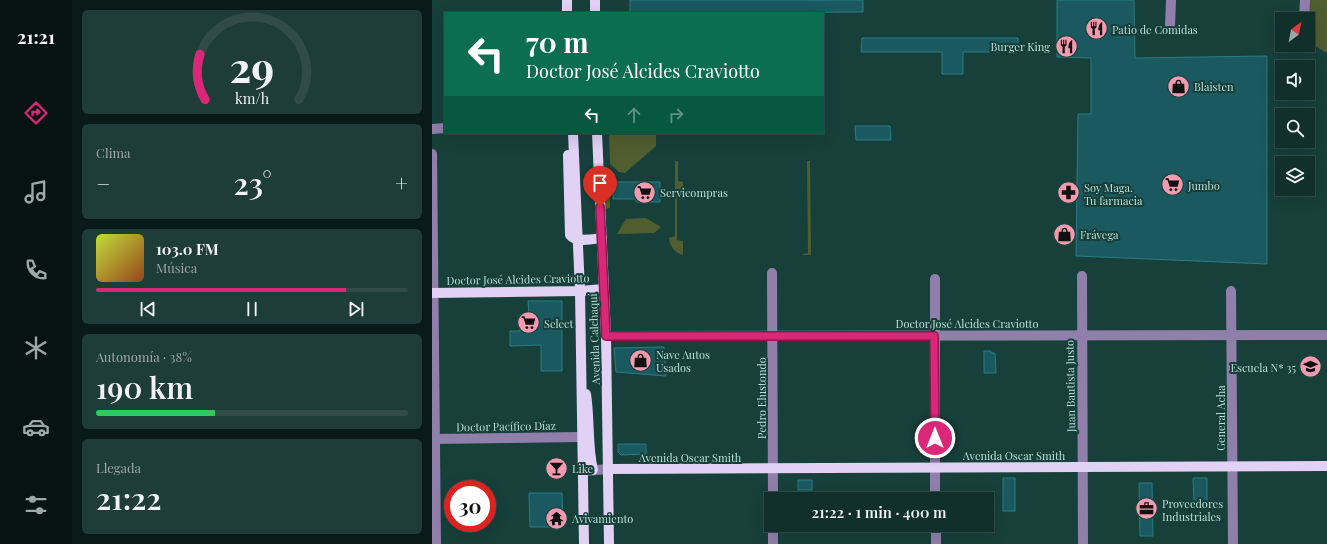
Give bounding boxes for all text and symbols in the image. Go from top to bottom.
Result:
north arrow [1275,12,1315,52]
map controls [1275,12,1315,196]
restaurant icon: Patio de Comidas [1083,16,1109,42]
place label: Patio de Comidas [1112,22,1198,37]
text: 70 m [526,23,589,60]
text: 21:21 [17,25,55,49]
icon: left [460,28,512,80]
restaurant icon: Burger King [1053,33,1079,59]
text: 29 [230,38,274,93]
place label: Burger King [991,39,1050,54]
text: Doctor José Alcides Craviotto [526,59,760,83]
button: sound [1275,60,1315,100]
shop icon: Blaisten [1166,73,1192,99]
place label: Blaisten [1194,79,1234,94]
text: km/h [235,89,270,108]
icon: directions [22,99,50,127]
icon: left [581,104,603,126]
icon: ahead [623,104,645,126]
icon: right [665,104,687,126]
button: search [1275,108,1315,148]
text: Clima [96,144,131,161]
button: layers [1275,156,1315,196]
text: 23° [234,163,272,203]
pin [583,166,617,207]
text: − [96,168,110,198]
text: + [395,168,408,198]
icon: arrive [589,172,611,194]
supermarket icon: Jumbo [1159,172,1185,198]
icon: music [22,178,50,206]
place label: Jumbo [1187,178,1220,193]
supermarket icon: Servicompras [631,179,657,205]
pharmacy icon: Soy Maga. Tu farmacia [1056,180,1082,206]
place label: Soy Maga. Tu farmacia [1084,180,1143,208]
place label: Servicompras [660,185,728,200]
shop icon: Frávega [1052,221,1078,247]
place label: Frávega [1080,227,1119,242]
text: 103.0 FM [156,239,219,259]
icon: phone [22,256,50,284]
text: Música [156,259,197,276]
street label: Doctor José Alcides Craviotto [446,270,590,288]
street label: Avenida Calchaquí [585,293,603,386]
icon: previous [137,298,159,320]
icon: pause [241,298,263,320]
icon: next [345,298,367,320]
supermarket icon: Select [515,310,541,336]
place label: Select [544,316,573,331]
street label: Doctor José Alcides Craviotto [896,316,1038,331]
icon: climate [22,334,50,362]
street label: Juan Bautista Justo [1062,340,1078,433]
shop icon: Nave Autos Usados [627,347,653,373]
place label: Nave Autos Usados [656,347,710,375]
text: Autonomía · 38% [96,348,192,365]
school or university icon: Escuela N* 35 [1298,354,1324,380]
street label: Pedro Elustondo [754,357,769,439]
place label: Escuela N* 35 [1230,360,1296,375]
text: 190 km [96,367,193,407]
street label: General Acha [1213,385,1228,451]
icon: car [22,413,50,441]
position arrow [914,417,956,459]
street label: Doctor Pacífico Díaz [456,418,556,434]
street label: Avenida Oscar Smith [962,448,1066,463]
street label: Avenida Oscar Smith [638,450,742,465]
bar icon: Like [544,455,570,481]
text: Llegada [96,459,141,476]
place label: Like [572,461,593,476]
text: 21:22 [96,478,162,518]
speed limit sign: 30 [444,480,496,532]
icon: filters [22,491,50,519]
office icon: Proveedores Industriales [1133,496,1159,522]
place label: Proveedores Industriales [1162,496,1223,524]
text: 21:22 · 1 min · 400 m [811,502,947,522]
temple icon: Avivamiento [543,505,569,531]
place label: Avivamiento [571,511,633,526]

